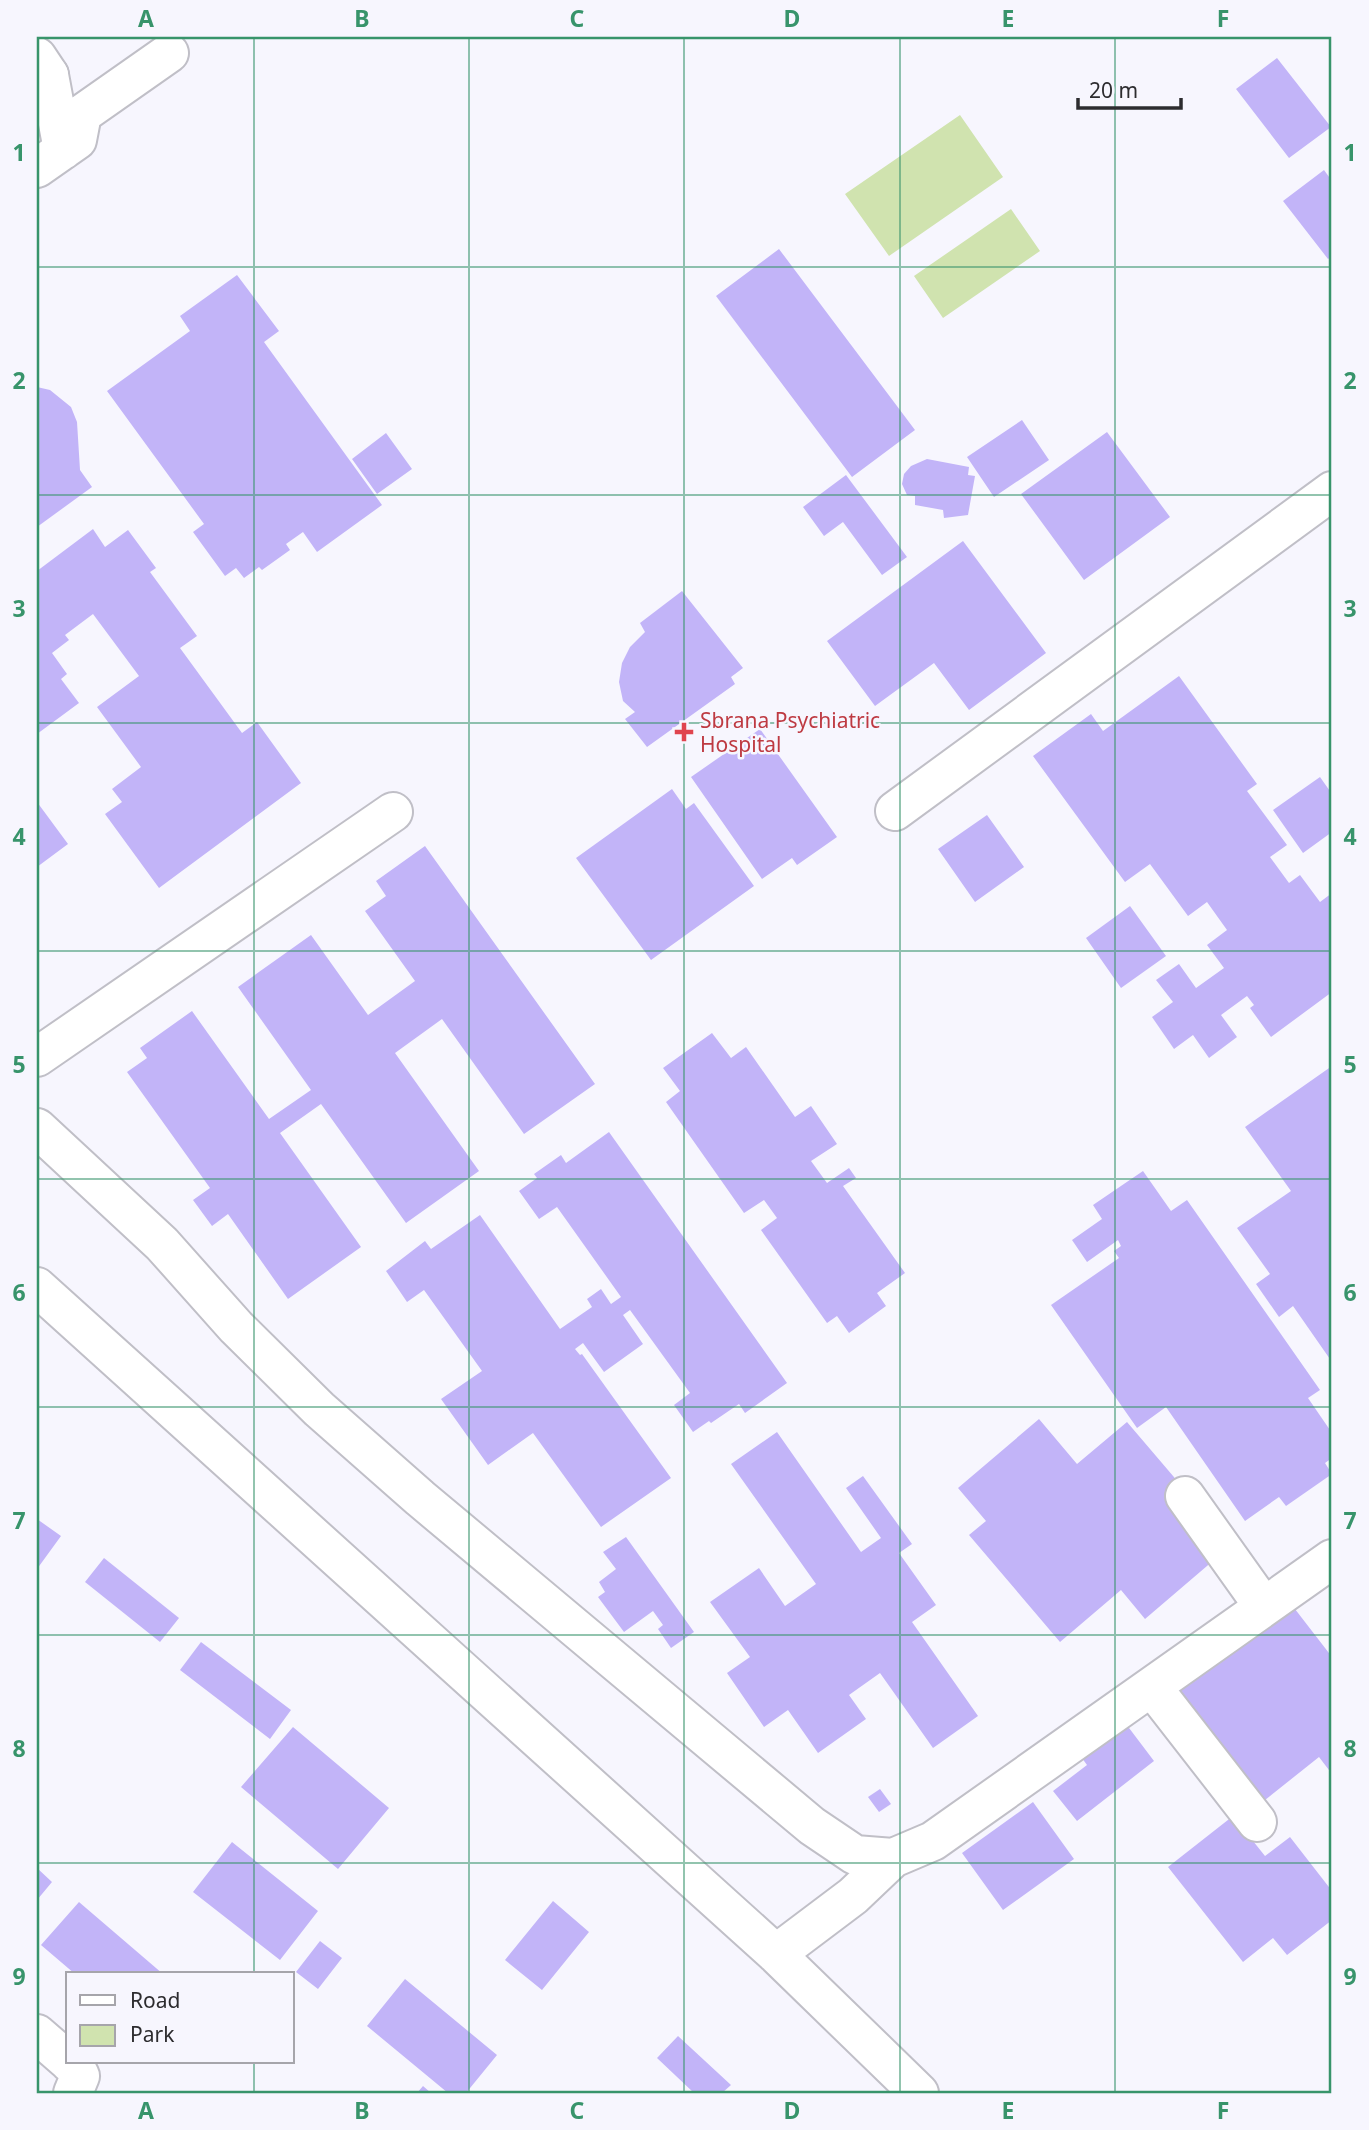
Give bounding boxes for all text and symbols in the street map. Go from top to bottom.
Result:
text: A [138,2,154,34]
text: B [354,2,370,34]
text: C [570,2,585,34]
text: D [784,2,800,34]
text: E [1002,2,1014,34]
text: F [1217,2,1229,34]
scale bar [1078,66,1182,110]
text: 20 m [1089,76,1138,104]
text: 1 [12,136,26,168]
text: 1 [1343,136,1357,168]
text: 2 [12,364,26,396]
text: 2 [1343,364,1357,396]
text: 3 [12,592,26,624]
text: 3 [1343,592,1357,624]
place label: Sbrana Psychiatric Hospital [700,706,880,758]
marker: Sbrana Psychiatric Hospital [674,722,694,742]
text: 4 [12,820,26,852]
text: 4 [1343,820,1357,852]
text: 5 [12,1048,26,1080]
text: 5 [1343,1048,1357,1080]
text: 6 [12,1276,26,1308]
text: 6 [1343,1276,1357,1308]
text: 7 [12,1504,26,1536]
text: 7 [1343,1504,1357,1536]
text: 8 [12,1732,26,1764]
text: 8 [1343,1732,1357,1764]
text: 9 [12,1960,26,1992]
text: 9 [1343,1960,1357,1992]
legend [66,1972,294,2064]
text: Road [130,1986,180,2014]
text: Park [130,2020,175,2048]
text: A [138,2094,154,2126]
text: B [354,2094,370,2126]
text: C [570,2094,585,2126]
text: D [784,2094,800,2126]
text: E [1002,2094,1014,2126]
text: F [1217,2094,1229,2126]

